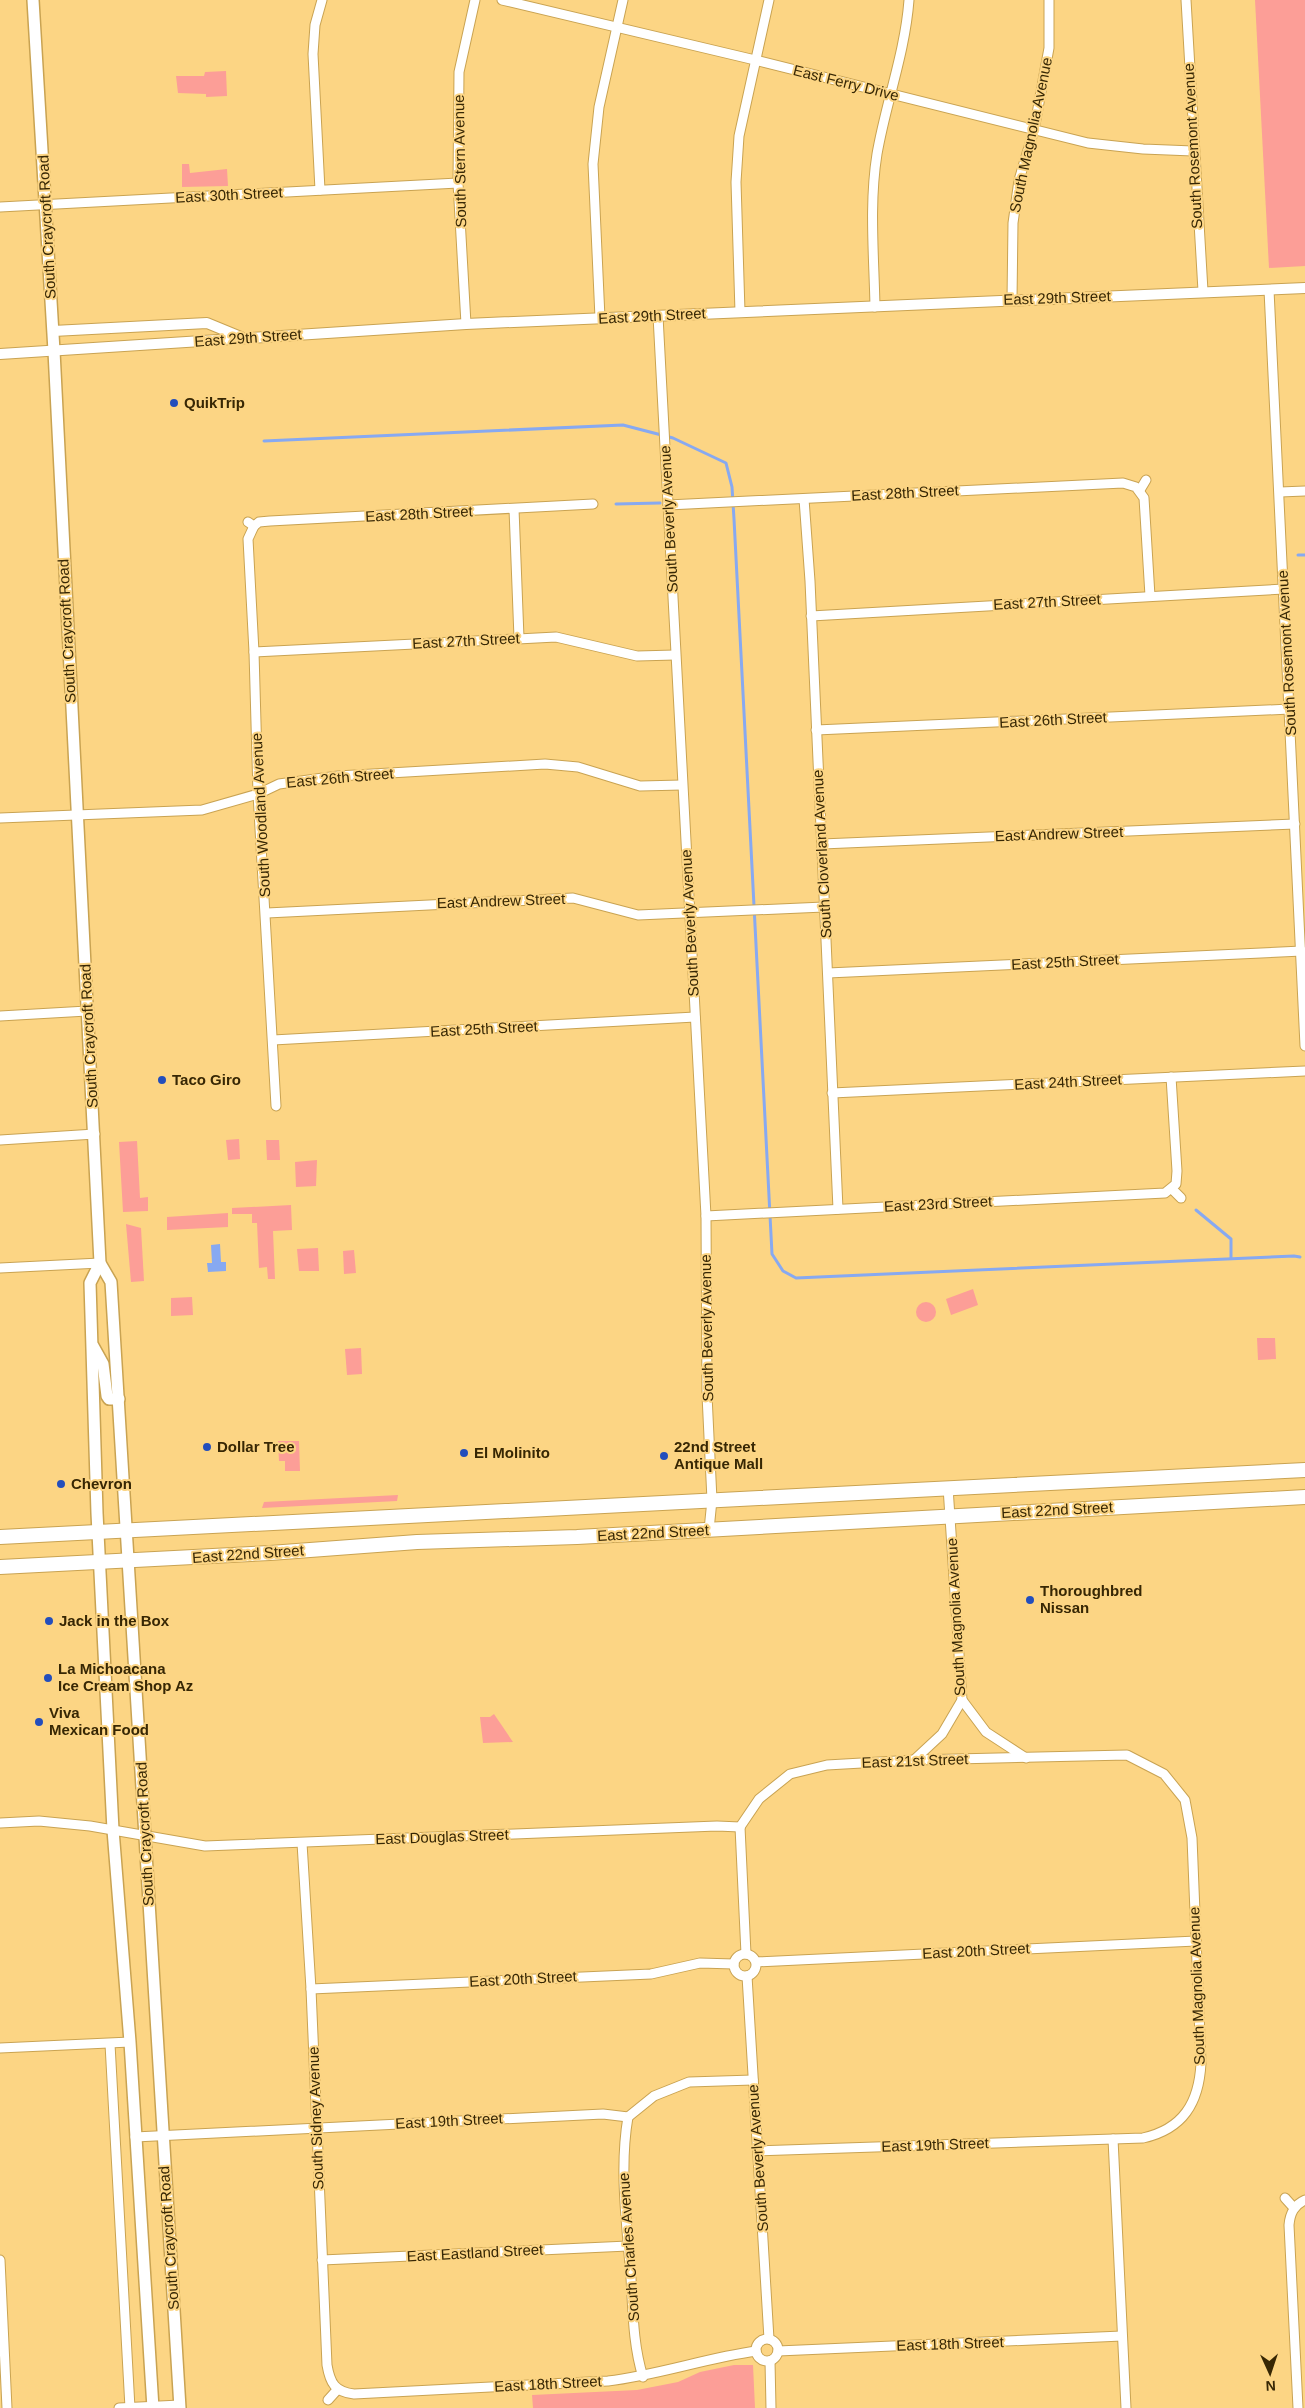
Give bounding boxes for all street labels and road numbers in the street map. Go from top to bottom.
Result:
street label: South Magnolia Avenue [1006,56,1055,214]
street label: East Ferry Drive [791,61,901,104]
street label: South Rosemont Avenue [1180,63,1205,229]
street label: South Stern Avenue [450,94,469,228]
street label: South Craycroft Road [34,155,59,299]
street label: East 30th Street [175,183,284,206]
street label: East 29th Street [1003,287,1112,308]
street label: East 29th Street [598,304,707,327]
street label: East 29th Street [194,325,303,350]
street label: South Beverly Avenue [656,445,681,593]
street label: East 28th Street [851,481,960,504]
street label: East 28th Street [365,502,474,525]
street label: South Craycroft Road [54,559,79,703]
street label: South Rosemont Avenue [1274,570,1299,736]
street label: East 27th Street [993,590,1102,613]
street label: East 27th Street [412,629,521,652]
street label: East 26th Street [999,708,1108,731]
street label: South Woodland Avenue [248,732,273,898]
street label: East 26th Street [286,764,395,791]
street label: South Cloverland Avenue [809,769,834,939]
street label: East Andrew Street [995,823,1124,844]
street label: South Beverly Avenue [677,849,702,997]
street label: East Andrew Street [437,890,566,911]
street label: East 25th Street [1011,950,1120,973]
street label: South Craycroft Road [76,964,101,1108]
street label: East 25th Street [430,1017,539,1040]
street label: East 24th Street [1014,1070,1123,1093]
street label: East 23rd Street [883,1192,993,1215]
street label: South Beverly Avenue [697,1254,716,1402]
street label: East 22nd Street [1001,1498,1114,1521]
street label: East 22nd Street [597,1521,710,1544]
street label: South Magnolia Avenue [943,1538,968,1696]
street label: East 22nd Street [192,1541,305,1566]
street label: East 21st Street [861,1750,969,1771]
street label: South Craycroft Road [132,1762,157,1906]
street label: East Douglas Street [375,1826,510,1847]
street label: South Magnolia Avenue [1185,1907,1208,2065]
street label: East 20th Street [922,1939,1031,1962]
street label: East 20th Street [469,1967,578,1990]
street label: South Sidney Avenue [305,2046,326,2190]
street label: South Beverly Avenue [744,2084,771,2232]
street label: East 19th Street [395,2109,504,2132]
street label: East 19th Street [881,2134,990,2155]
street label: South Craycroft Road [155,2165,182,2311]
street label: South Charles Avenue [615,2172,642,2322]
street label: East Eastland Street [406,2240,545,2265]
street label: East 18th Street [896,2333,1005,2354]
street label: East 18th Street [494,2372,603,2395]

